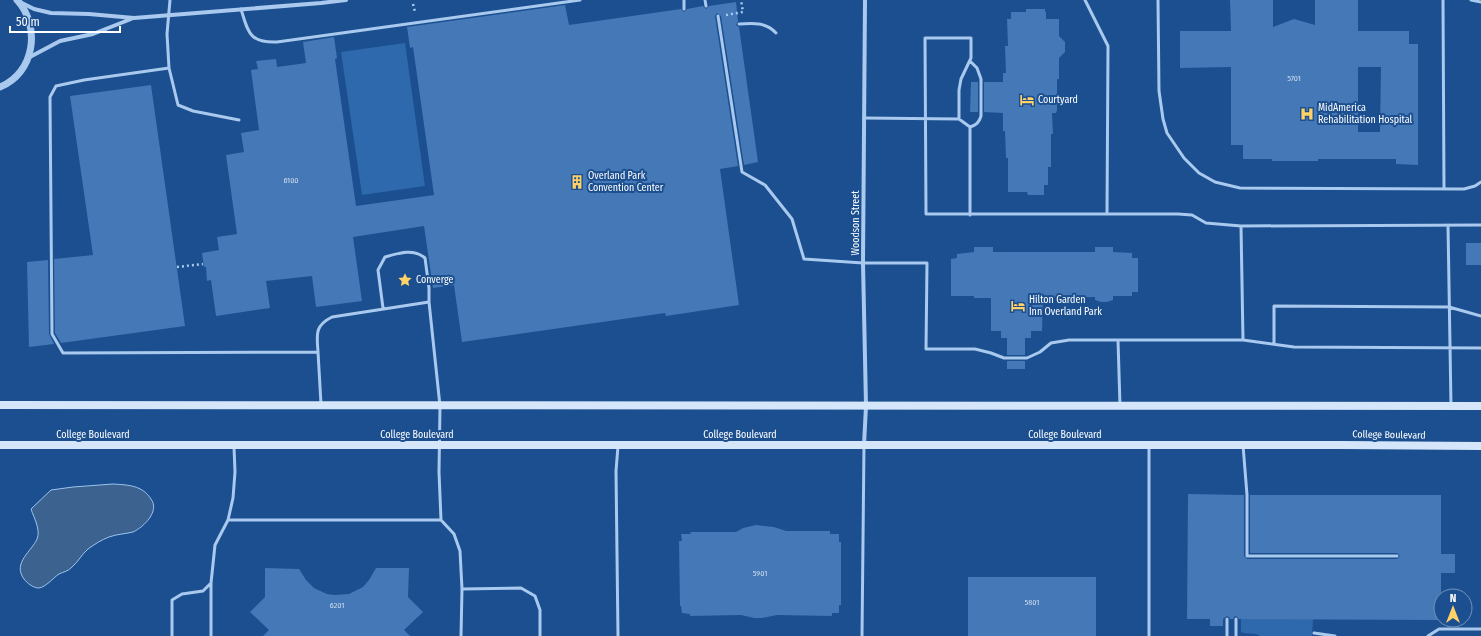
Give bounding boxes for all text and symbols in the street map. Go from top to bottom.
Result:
scale bar [10,8,120,34]
text: 50 m [16,15,40,29]
house number: 5701 [1287,74,1301,83]
hotel icon: Courtyard [1019,92,1035,108]
place label: Courtyard [1038,94,1078,106]
place label: MidAmerica Rehabilitation Hospital [1318,102,1413,126]
hospital icon: MidAmerica Rehabilitation Hospital [1299,106,1315,122]
place label: Overland Park Convention Center [588,170,664,194]
building icon: Overland Park Convention Center [569,174,585,190]
house number: 6100 [283,176,299,185]
street label: Woodson Street [850,190,862,256]
place icon: Converge [397,272,413,288]
place label: Converge [416,274,454,286]
place label: Hilton Garden Inn Overland Park [1029,294,1102,318]
hotel icon: Hilton Garden Inn Overland Park [1010,298,1026,314]
street label: College Boulevard [1352,428,1426,442]
street label: College Boulevard [56,429,130,441]
street label: College Boulevard [380,429,454,441]
street label: College Boulevard [703,429,777,441]
street label: College Boulevard [1028,429,1102,441]
house number: 5901 [753,569,767,578]
north arrow [1433,588,1473,628]
text: N [1450,592,1456,605]
house number: 5801 [1025,598,1039,607]
house number: 6201 [330,601,344,610]

